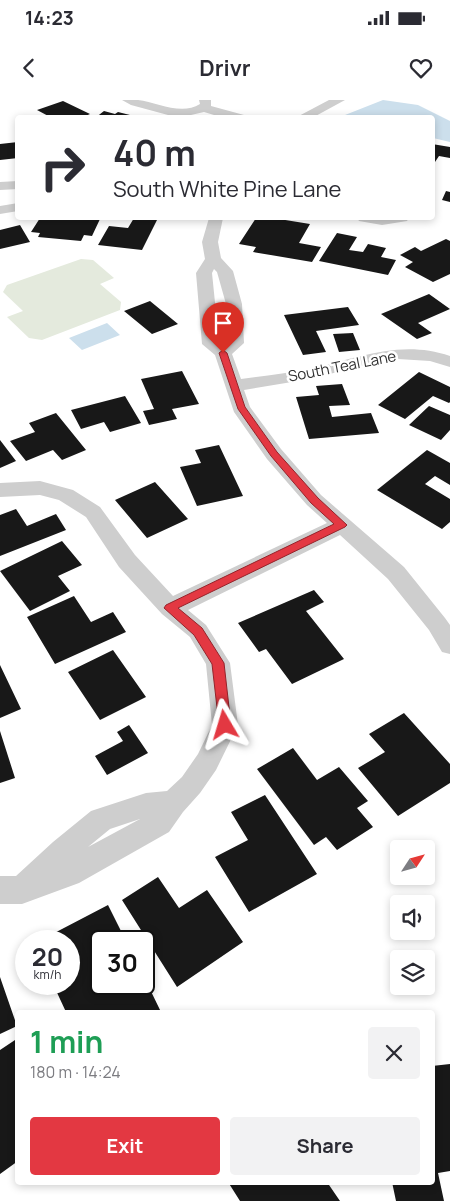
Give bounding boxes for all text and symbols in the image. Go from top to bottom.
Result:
text: 14:23 [25,5,74,31]
text: Drivr [199,53,251,83]
icon: back [15,54,43,82]
icon: heart [407,54,435,82]
text: 40 m [113,129,196,177]
icon: right [30,135,95,200]
text: South White Pine Lane [113,174,341,204]
pin [202,302,244,353]
icon: arrive [209,309,237,337]
street label: South Teal Lane [286,345,398,387]
position arrow [198,698,250,750]
north arrow [390,840,435,885]
map controls [390,840,435,995]
button: sound [390,895,435,940]
speed limit sign: 30 [90,930,155,995]
text: 20 [32,939,63,974]
button: layers [390,950,435,995]
text: km/h [34,966,61,983]
text: 1 min [30,1021,103,1062]
button: close [368,1027,420,1079]
text: 180 m · 14:24 [30,1061,121,1083]
button: Exit [30,1117,220,1175]
button: Share [230,1117,420,1175]

